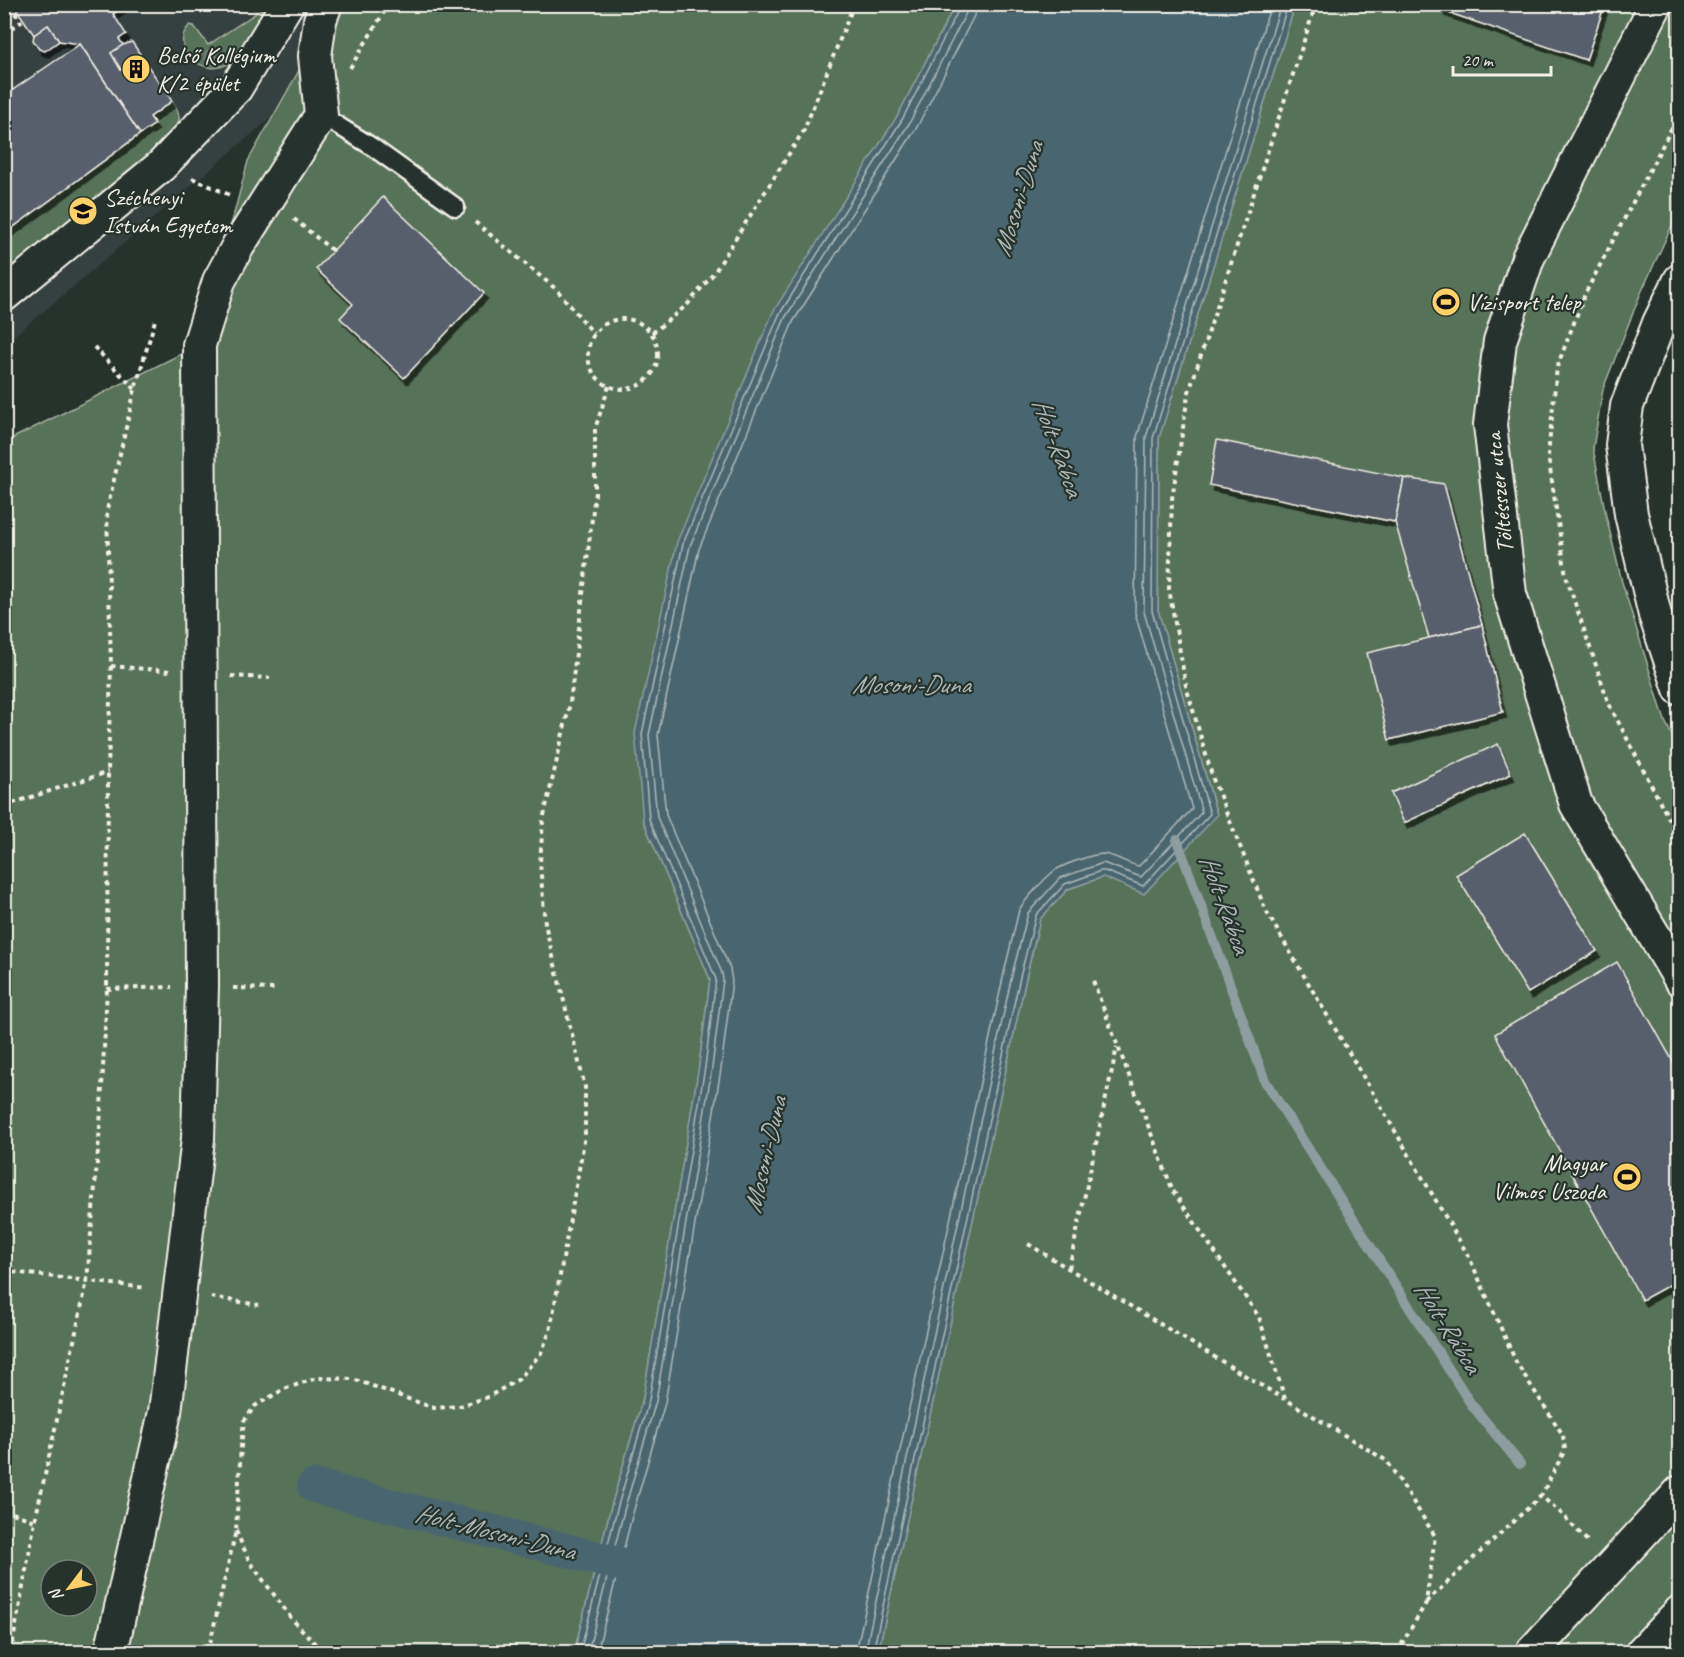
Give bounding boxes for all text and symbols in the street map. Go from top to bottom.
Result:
scale bar [1453,39,1550,77]
place label: Belső Kollégium K/2 épület [157,40,277,98]
text: 20 m [1462,49,1495,71]
building icon: Belső Kollégium K/2 épület [120,53,152,85]
water label: Mosoni-Duna [985,135,1052,260]
place label: Széchenyi István Egyetem [104,182,233,240]
school or university icon: Széchenyi István Egyetem [67,195,99,227]
sports icon: Vízisport telep [1430,286,1462,318]
place label: Vízisport telep [1467,287,1582,317]
water label: Holt-Rábca [1025,393,1092,503]
street label: Töltésszer utca [1478,429,1520,555]
water label: Mosoni-Duna [852,668,972,701]
water label: Holt-Rábca [1192,850,1259,960]
water label: Mosoni-Duna [736,1091,795,1216]
place label: Magyar Vilmos Uszoda [1493,1148,1608,1206]
sports icon: Magyar Vilmos Uszoda [1611,1161,1643,1193]
water label: Holt-Rábca [1407,1275,1491,1381]
water label: Holt-Mosoni-Duna [412,1496,581,1568]
north arrow [39,1558,99,1618]
text: N [44,1583,68,1605]

